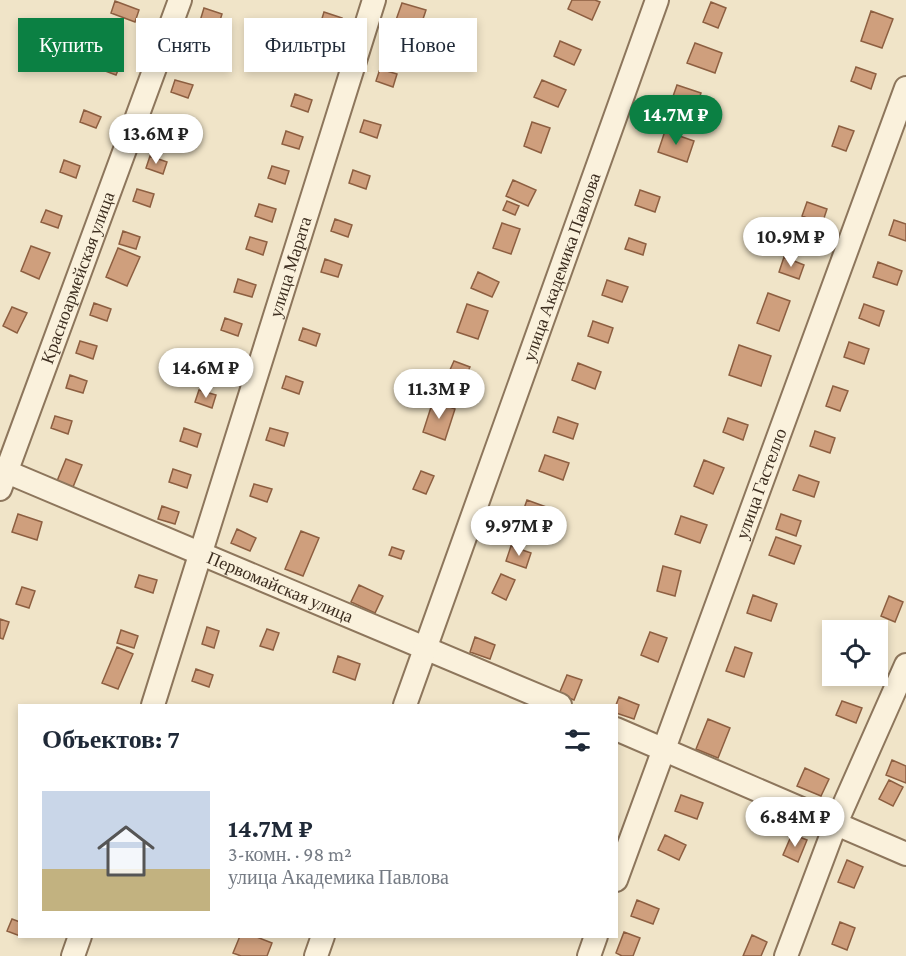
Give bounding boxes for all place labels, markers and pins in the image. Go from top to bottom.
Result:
pin: 14.7M ₽ [621,95,731,146]
pin: 13.6M ₽ [101,114,211,165]
pin: 10.9M ₽ [736,217,846,268]
pin: 14.6M ₽ [151,348,261,399]
pin: 11.3M ₽ [384,369,494,420]
pin: 9.97M ₽ [464,506,574,557]
pin: 6.84M ₽ [740,797,850,848]

